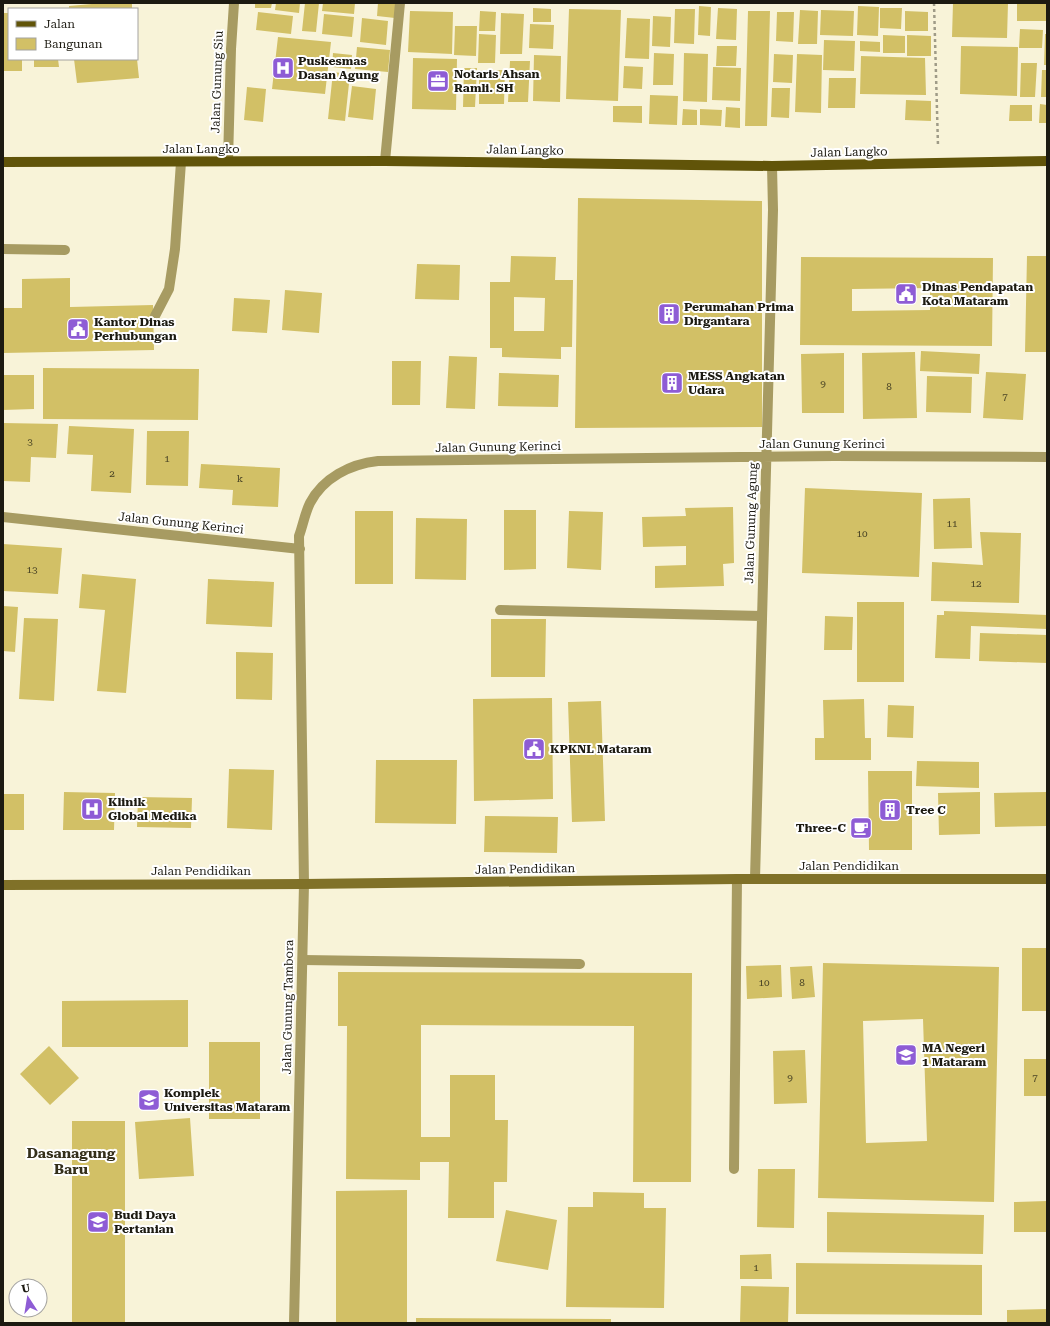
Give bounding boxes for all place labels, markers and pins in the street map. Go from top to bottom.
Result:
place label: Puskesmas Dasan Agung [298,54,379,82]
hospital icon: Puskesmas Dasan Agung [270,55,296,81]
place label: Notaris Ahsan Ramli. SH [454,67,540,95]
office icon: Notaris Ahsan Ramli. SH [425,68,451,94]
place label: Dinas Pendapatan Kota Mataram [922,280,1033,308]
public building icon: Dinas Pendapatan Kota Mataram [893,281,919,307]
place label: Perumahan Prima Dirgantara [684,300,794,328]
building icon: Perumahan Prima Dirgantara [656,301,682,327]
place label: Kantor Dinas Perhubungan [94,315,177,343]
public building icon: Kantor Dinas Perhubungan [65,316,91,342]
place label: MESS Angkatan Udara [688,369,785,397]
building icon: MESS Angkatan Udara [659,370,685,396]
public building icon: KPKNL Mataram [521,736,547,762]
place label: KPKNL Mataram [550,742,652,756]
place label: Klinik Global Medika [108,795,197,823]
hospital icon: Klinik Global Medika [79,796,105,822]
building icon: Tree C [877,797,903,823]
place label: Tree C [906,803,946,817]
cafe icon: Three-C [848,815,874,841]
place label: Three-C [796,821,847,835]
place label: MA Negeri 1 Mataram [922,1041,987,1069]
school or university icon: MA Negeri 1 Mataram [893,1042,919,1068]
place label: Komplek Universitas Mataram [164,1086,291,1114]
school or university icon: Komplek Universitas Mataram [136,1087,162,1113]
place label: Budi Daya Pertanian [114,1208,176,1236]
school or university icon: Budi Daya Pertanian [85,1209,111,1235]

